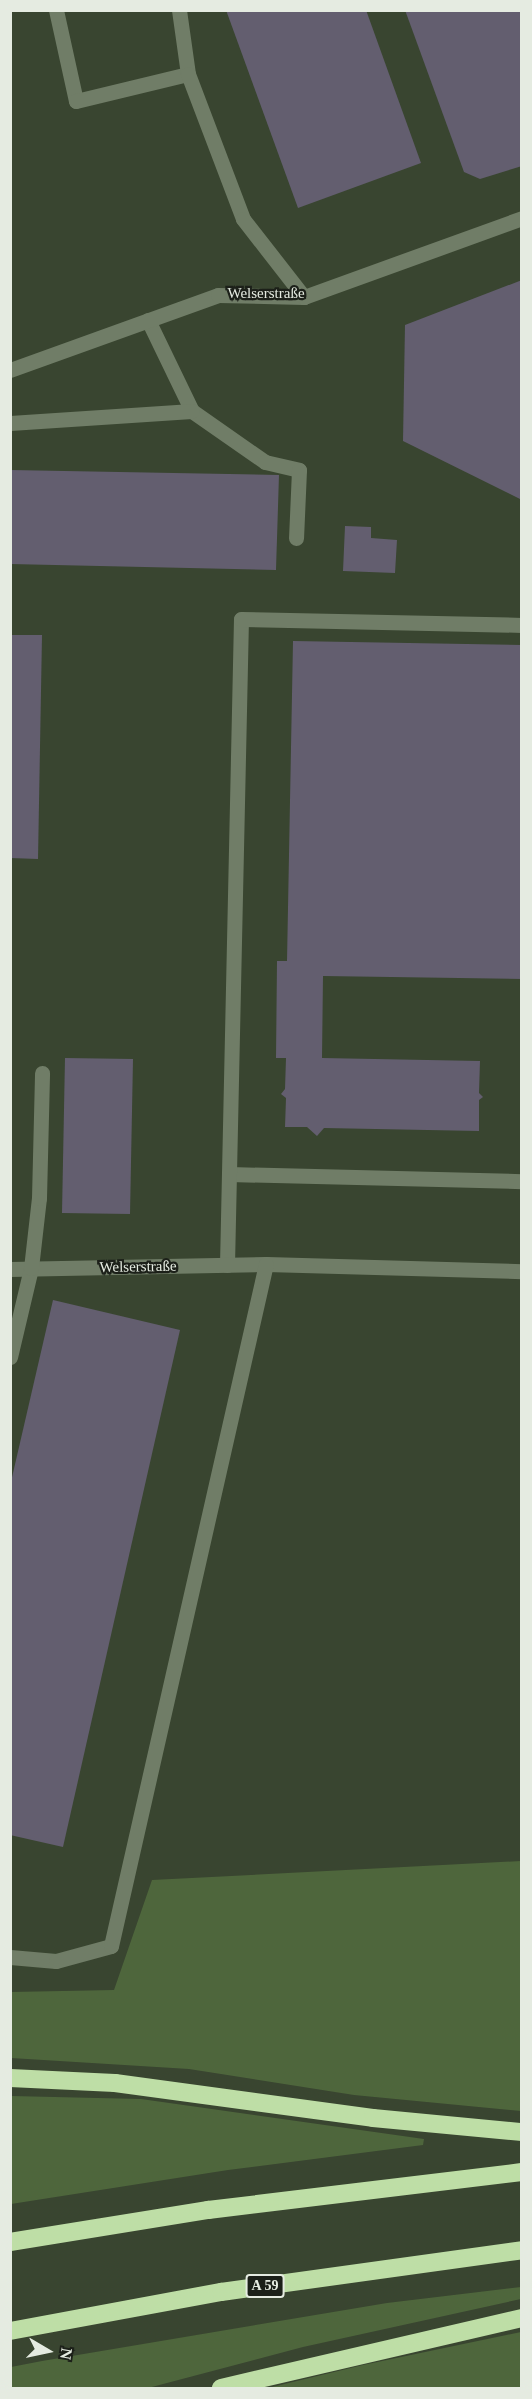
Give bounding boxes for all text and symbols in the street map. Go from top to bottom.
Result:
street label: Welserstraße [227,285,305,303]
street label: Welserstraße [99,1257,177,1277]
road number: A 59 [244,2275,286,2297]
north arrow [18,2321,78,2381]
text: N [57,2347,76,2361]

